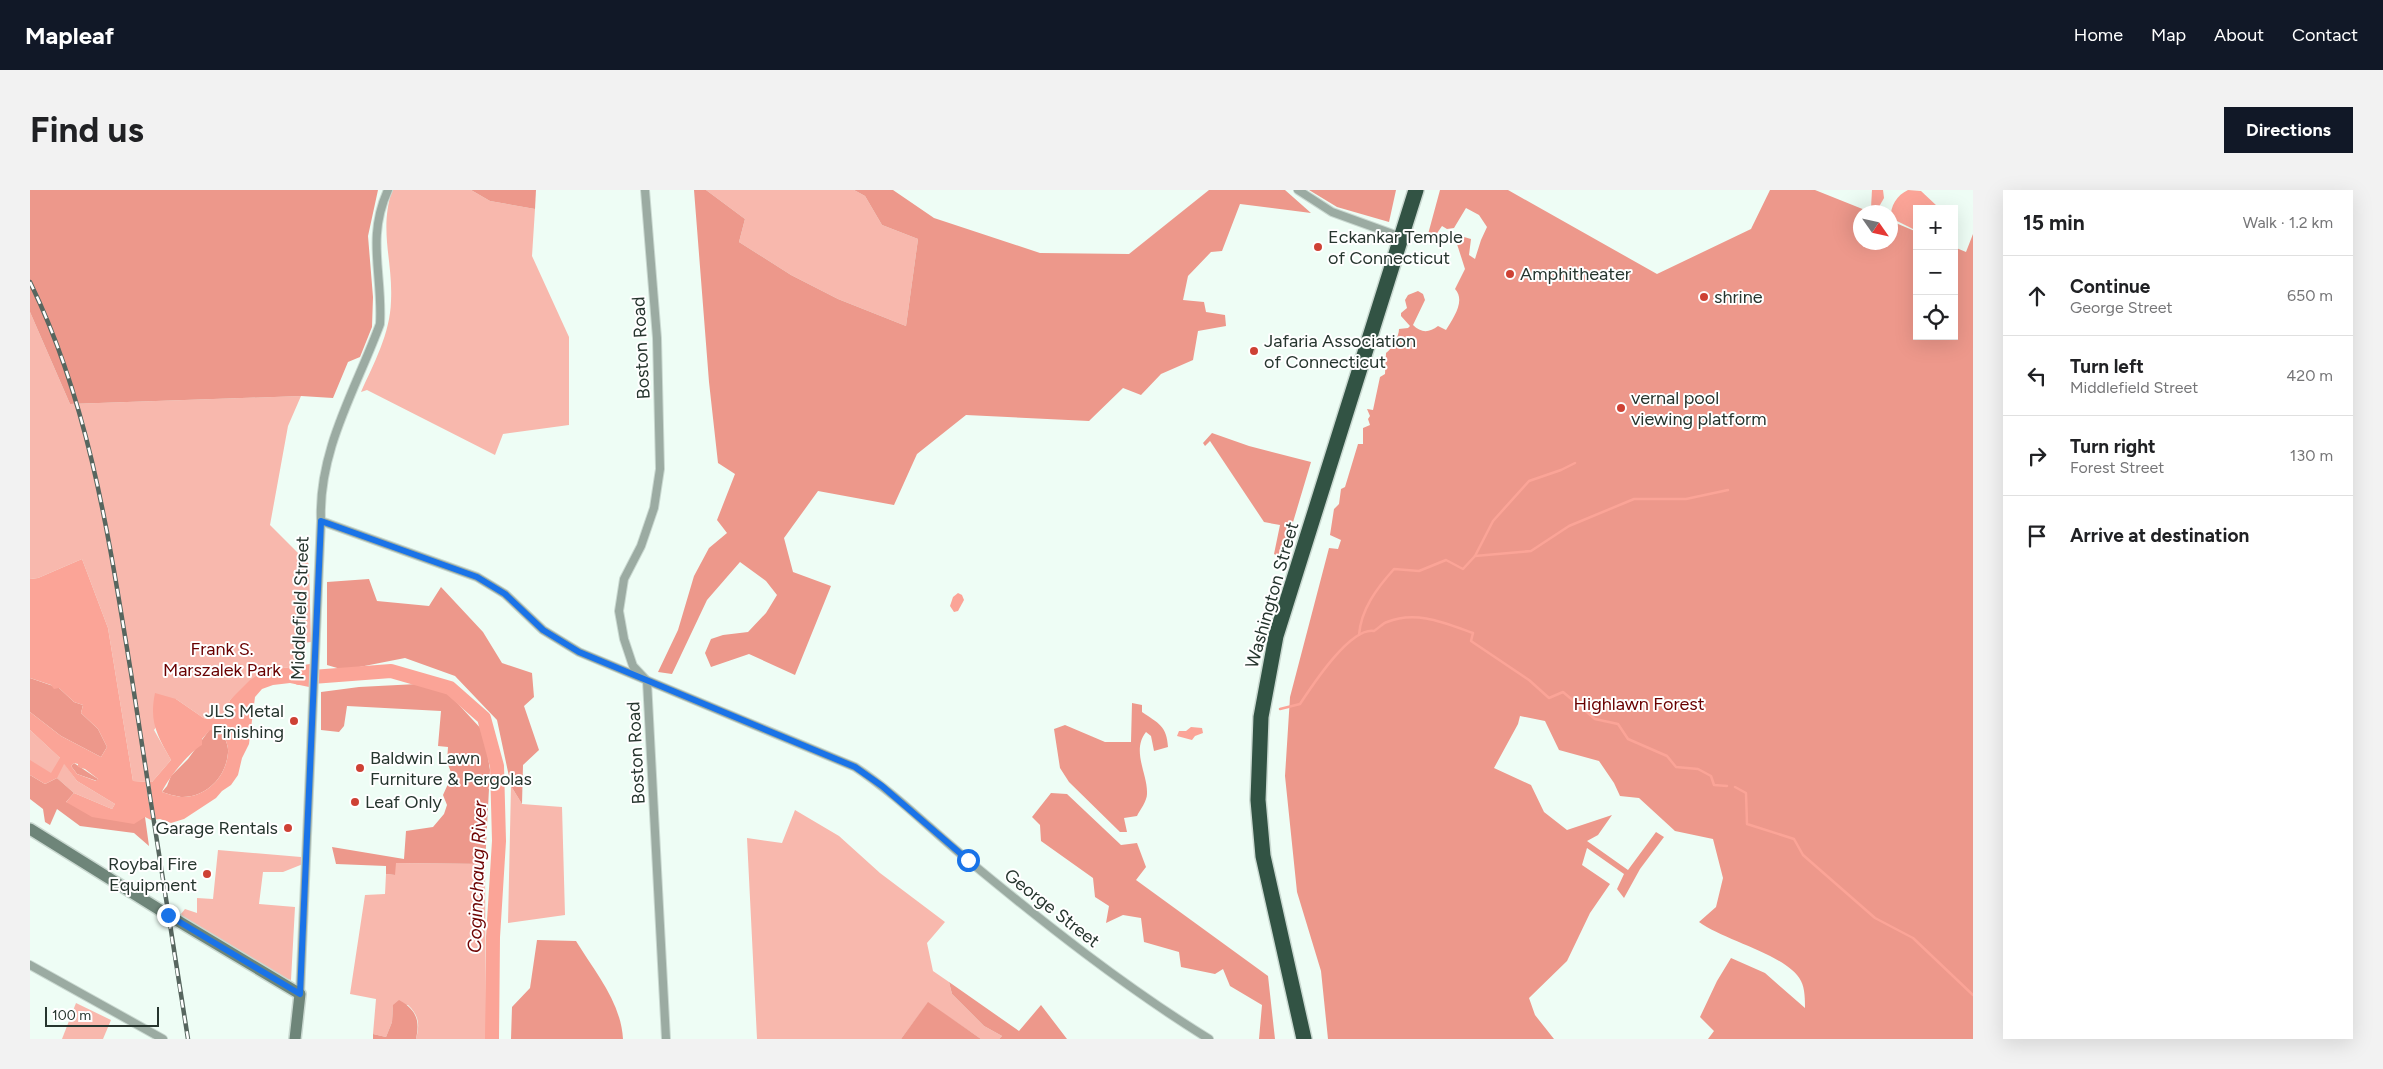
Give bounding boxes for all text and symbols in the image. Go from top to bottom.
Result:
text: Mapleaf [25,21,114,50]
text: Home [2074,24,2123,46]
text: Map [2151,24,2186,46]
text: About [2214,24,2264,46]
text: Contact [2292,24,2358,46]
button: Directions [2224,107,2353,153]
text: Find us [30,109,144,151]
north arrow [1853,205,1898,250]
map controls [1913,205,1958,340]
button: + [1913,205,1958,250]
text: 15 min [2023,210,2085,235]
text: Walk · 1.2 km [2243,213,2333,232]
place label: Eckankar Temple of Connecticut [1328,226,1463,269]
marker: Eckankar Temple of Connecticut [1312,241,1324,253]
button: − [1913,250,1958,295]
place label: Amphitheater [1520,263,1631,285]
marker: Amphitheater [1504,268,1516,280]
text: Continue [2070,275,2150,298]
icon: ahead [2023,282,2051,310]
place label: shrine [1714,286,1763,308]
text: 650 m [2287,286,2333,305]
marker: shrine [1698,291,1710,303]
button: locate [1913,295,1958,340]
street label: Boston Road [627,296,655,400]
text: George Street [2070,298,2172,317]
place label: Jafaria Association of Connecticut [1264,330,1416,373]
marker: Jafaria Association of Connecticut [1248,345,1260,357]
text: Turn left [2070,355,2144,378]
icon: left [2023,362,2051,390]
text: 420 m [2286,366,2333,385]
text: Middlefield Street [2070,378,2198,397]
place label: vernal pool viewing platform [1631,387,1766,430]
marker: vernal pool viewing platform [1615,402,1627,414]
text: Turn right [2070,435,2156,458]
icon: right [2023,442,2051,470]
text: 130 m [2290,446,2333,465]
text: Forest Street [2070,458,2164,477]
street label: Washington Street [1241,519,1303,671]
icon: arrive [2023,522,2051,550]
text: Arrive at destination [2070,524,2249,547]
street label: Middlefield Street [286,535,314,680]
park label: Frank S. Marszalek Park [163,638,281,681]
park label: Highlawn Forest [1573,693,1705,715]
place label: JLS Metal Finishing [205,700,284,743]
street label: Boston Road [622,701,650,805]
marker: JLS Metal Finishing [288,715,300,727]
place label: Baldwin Lawn Furniture & Pergolas [370,747,532,790]
marker: Baldwin Lawn Furniture & Pergolas [354,762,366,774]
place label: Leaf Only [365,791,442,813]
marker: Leaf Only [349,796,361,808]
water label: Coginchaug River [463,800,491,953]
place label: Garage Rentals [156,817,278,839]
marker: Garage Rentals [282,822,294,834]
route start [957,849,980,872]
place label: Roybal Fire Equipment [108,853,197,896]
street label: George Street [1000,864,1104,952]
marker: Roybal Fire Equipment [201,868,213,880]
route end [157,904,180,927]
scale bar [45,1004,159,1027]
text: 100 m [52,1007,91,1024]

